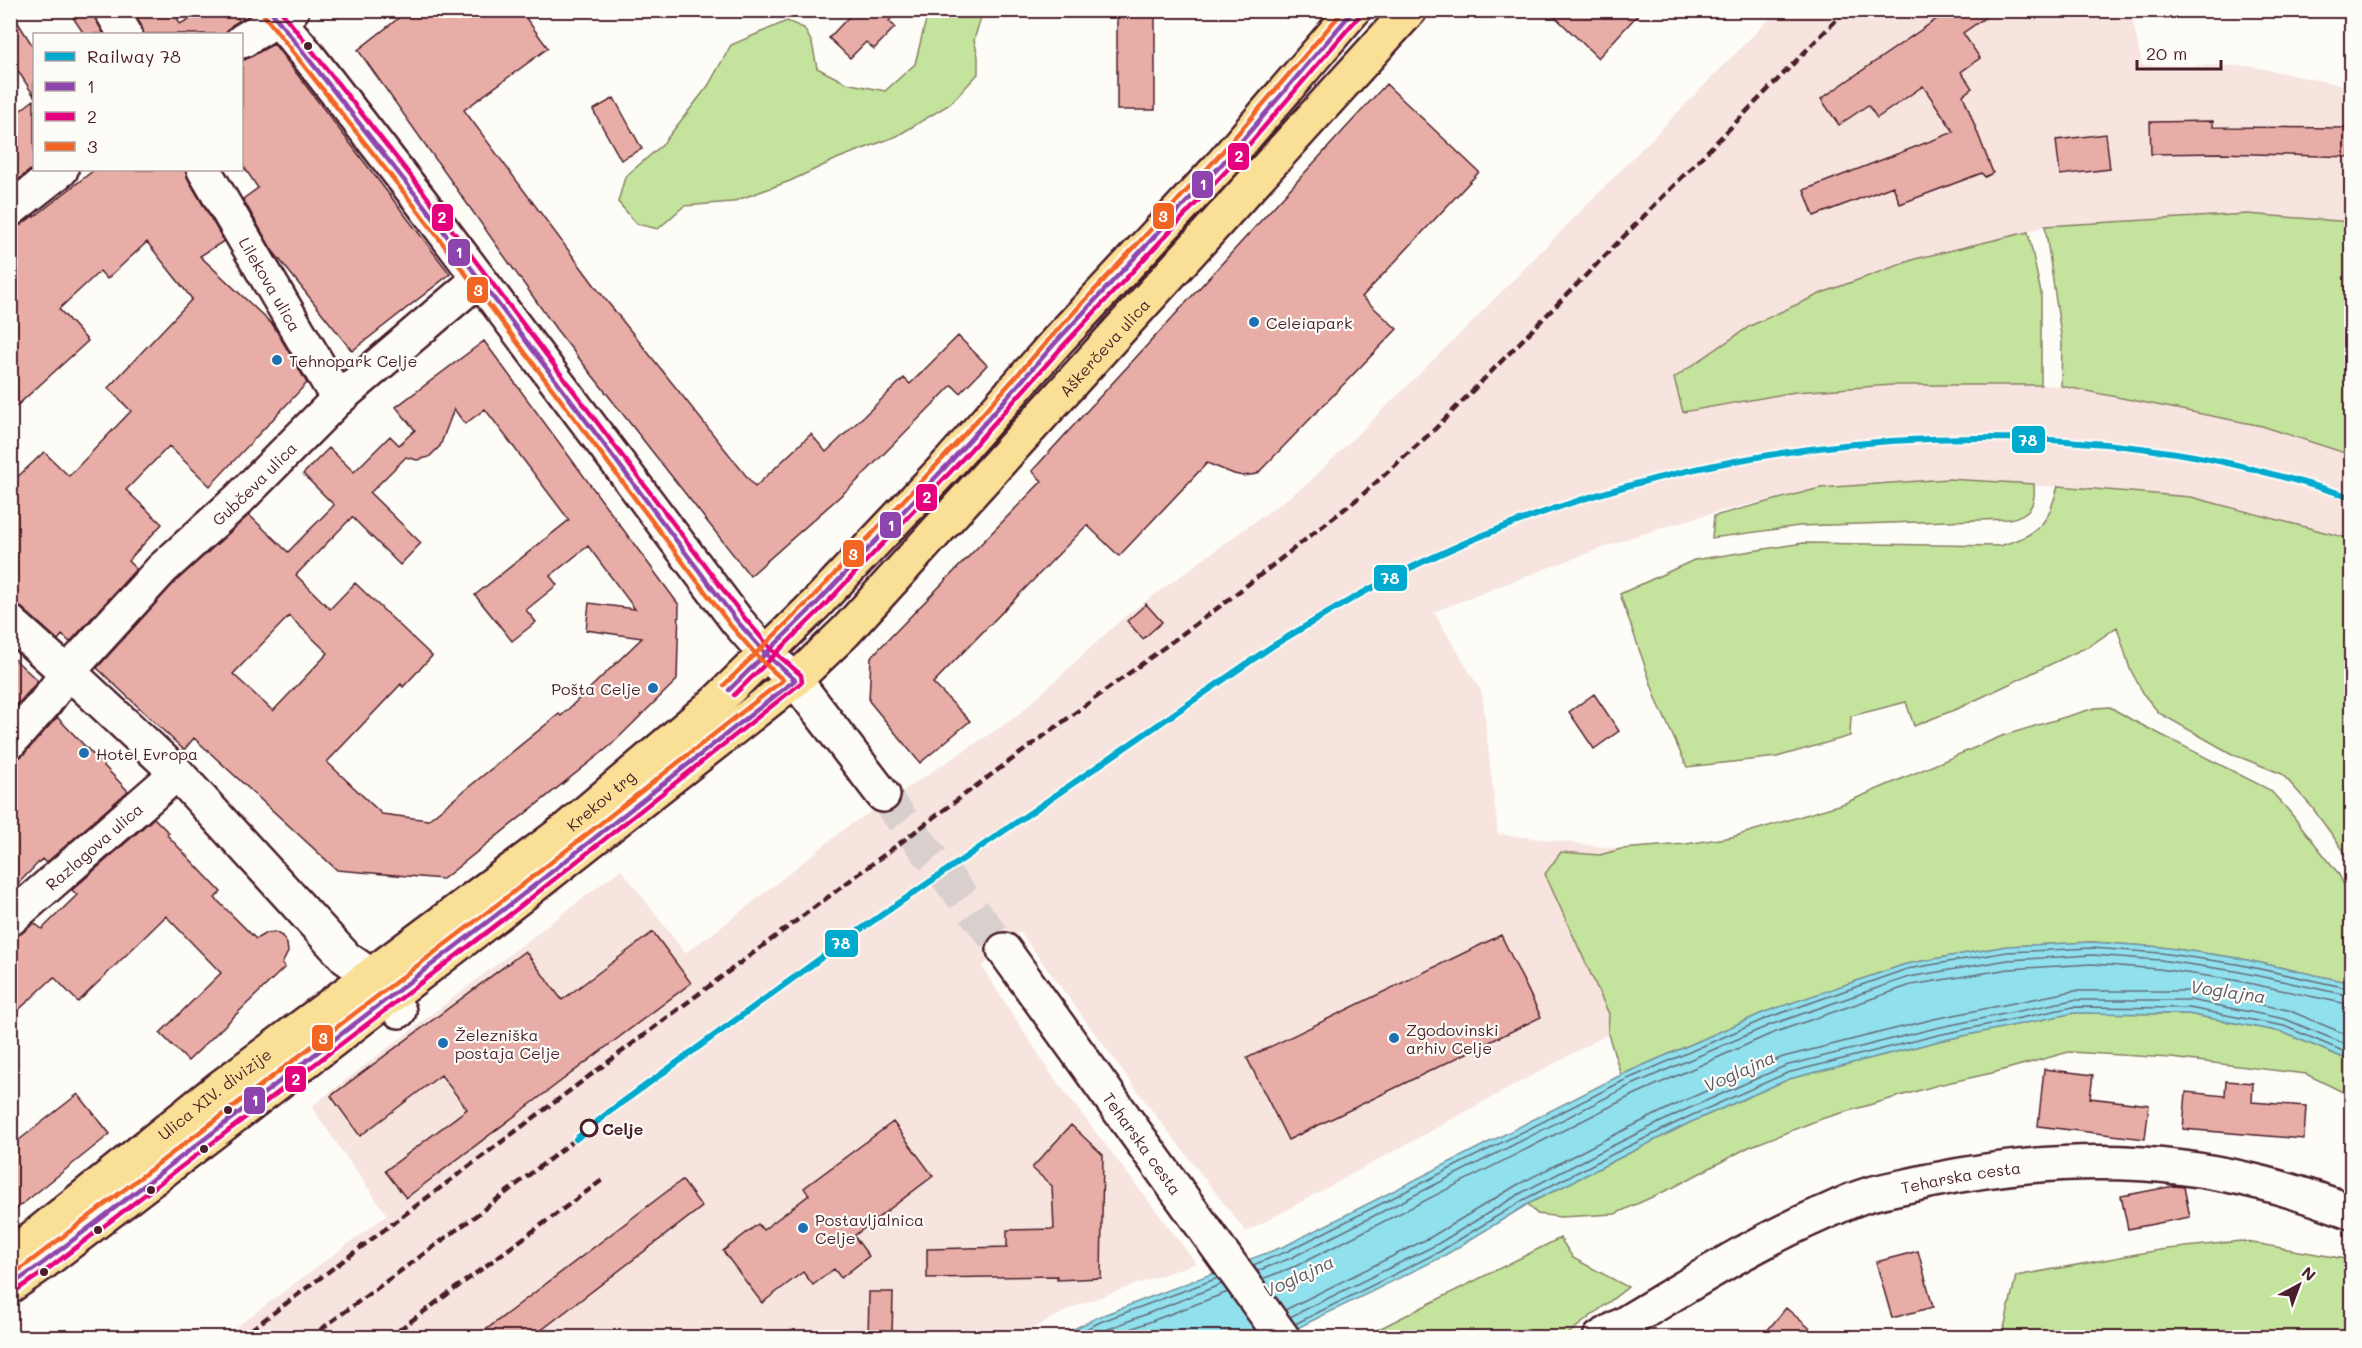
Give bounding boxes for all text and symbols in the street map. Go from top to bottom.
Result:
legend [33,33,243,171]
scale bar [2137,33,2221,71]
unlabelled marker [302,40,314,52]
text: 20 m [2146,41,2187,65]
text: Railway 78 [87,44,181,68]
text: 1 [87,74,95,98]
text: 2 [87,104,97,128]
text: 3 [87,134,98,158]
line badge: 2 [1227,142,1250,171]
text: 2 [1235,145,1244,166]
line badge: 1 [1191,170,1214,199]
text: 1 [1199,173,1207,194]
line badge: 3 [1152,202,1175,230]
line badge: 2 [431,203,454,232]
text: 3 [1158,205,1168,226]
text: 2 [438,206,447,227]
street label: Lilekova ulica [235,233,306,335]
line badge: 1 [447,238,471,267]
text: 1 [455,241,463,262]
line badge: 3 [466,276,489,304]
text: 3 [473,279,483,300]
street label: Aškerčeva ulica [1054,294,1154,401]
place label: Celeiapark [1266,312,1352,333]
marker: Celeiapark [1247,315,1261,329]
place label: Tehnopark Celje [289,350,417,371]
marker: Tehnopark Celje [270,353,284,367]
line badge: 78 [2011,425,2046,454]
text: 78 [2019,429,2037,450]
street label: Gubčeva ulica [207,437,301,530]
line badge: 2 [915,483,938,512]
text: 2 [923,486,932,507]
line badge: 1 [879,511,902,539]
text: 1 [887,514,895,535]
line badge: 3 [842,539,865,568]
text: 3 [848,543,858,564]
line badge: 78 [1373,564,1408,592]
text: 78 [1381,567,1399,588]
place label: Pošta Celje [551,678,641,699]
marker: Pošta Celje [646,681,660,695]
place label: Hotel Evropa [96,743,198,764]
marker: Hotel Evropa [77,746,91,760]
street label: Krekov trg [562,765,639,835]
street label: Razlagova ulica [41,798,147,894]
line badge: 78 [824,929,859,958]
text: 78 [832,932,850,953]
water label: Voglajna [2189,974,2267,1008]
place label: Zgodovinski arhiv Celje [1406,1019,1499,1058]
line badge: 3 [311,1024,334,1052]
place label: Železniška postaja Celje [455,1024,560,1063]
text: 3 [318,1027,328,1048]
marker: Zgodovinski arhiv Celje [1387,1031,1401,1045]
marker: Železniška postaja Celje [436,1036,450,1050]
street label: Ulica XIV. divizije [153,1043,275,1144]
water label: Voglajna [1699,1045,1779,1097]
line badge: 2 [284,1065,307,1093]
text: 2 [292,1068,301,1089]
line badge: 1 [243,1086,266,1115]
street label: Teharska cesta [1099,1088,1187,1199]
text: 1 [251,1089,259,1110]
unlabelled marker [222,1104,234,1116]
place label: Celje [602,1118,643,1139]
marker: Celje [580,1119,598,1137]
unlabelled marker [198,1143,210,1155]
street label: Teharska cesta [1899,1156,2022,1197]
unlabelled marker [145,1184,157,1196]
place label: Postavljalnica Celje [815,1209,924,1248]
marker: Postavljalnica Celje [796,1221,810,1235]
unlabelled marker [92,1224,104,1236]
water label: Voglajna [1258,1249,1338,1303]
north arrow [2269,1255,2329,1315]
text: N [2298,1261,2321,1285]
unlabelled marker [38,1266,50,1278]

